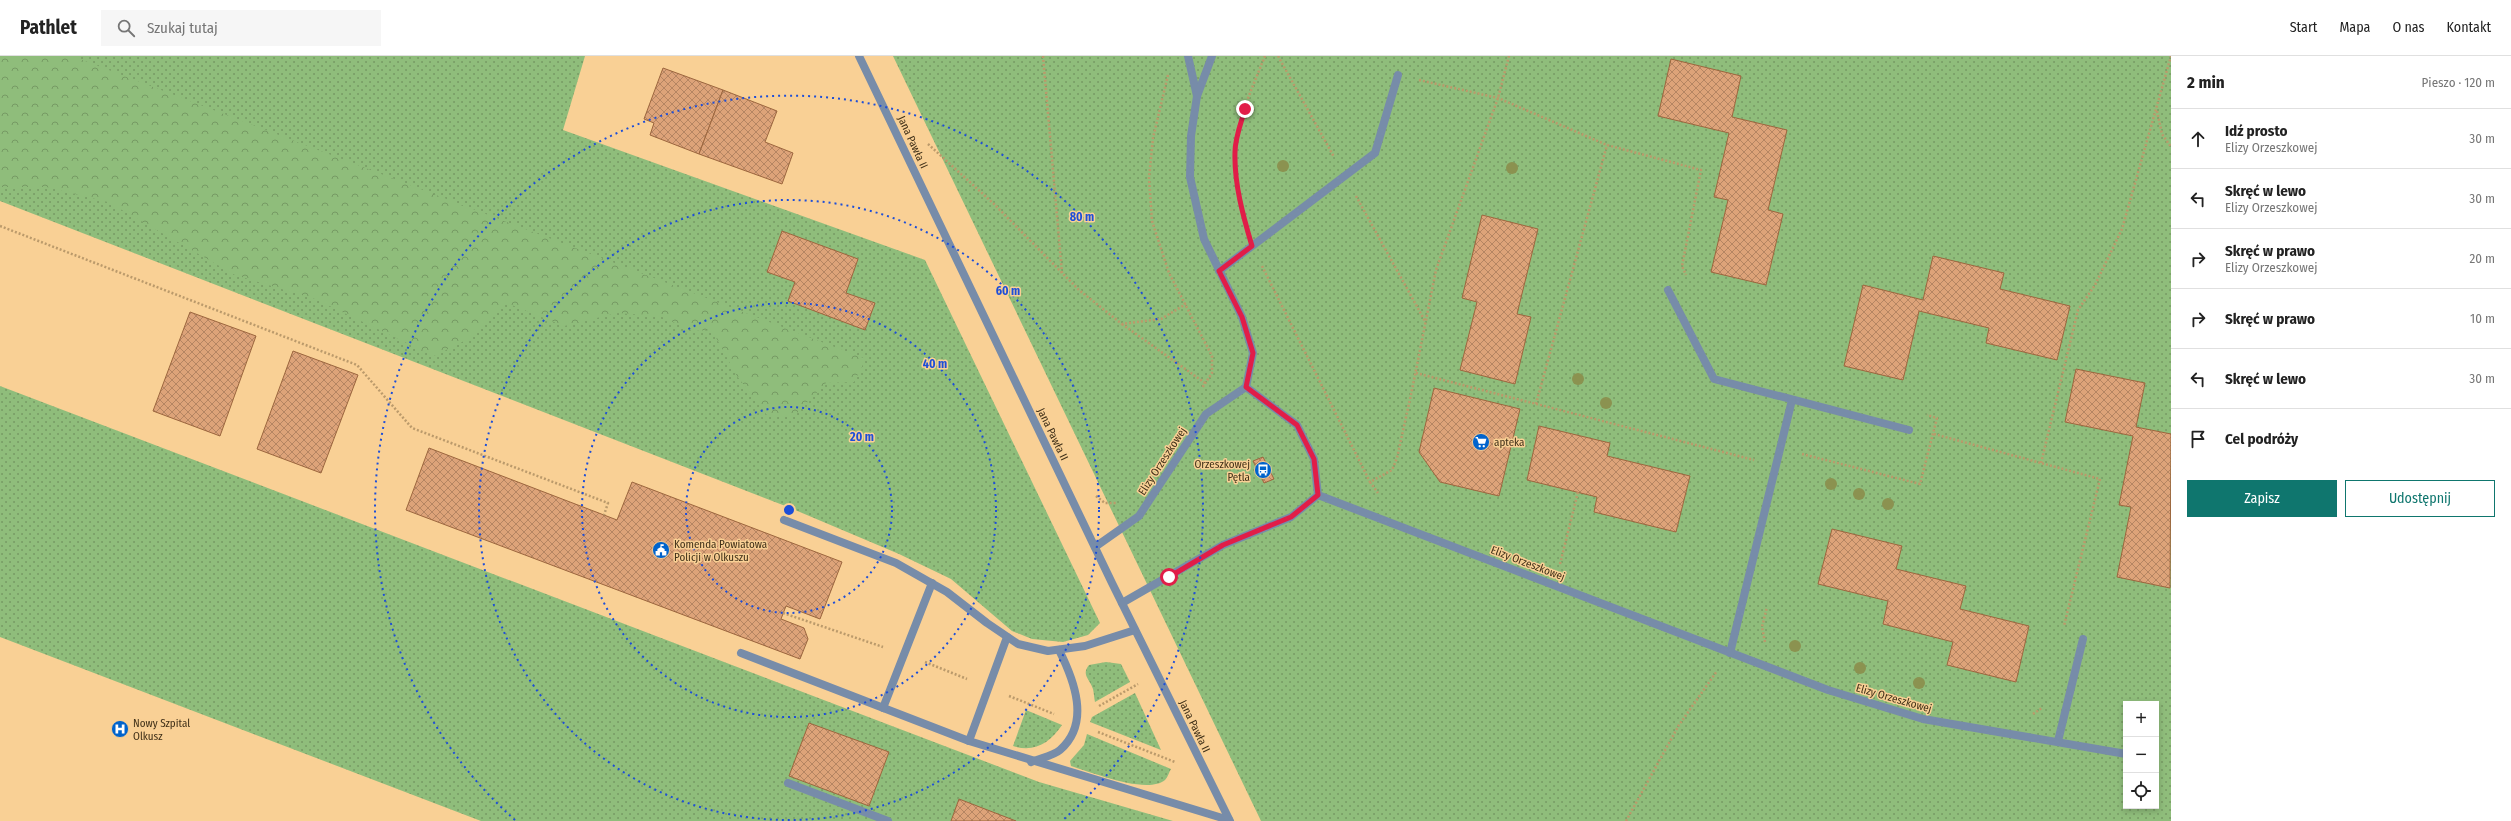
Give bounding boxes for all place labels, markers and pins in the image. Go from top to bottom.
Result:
supermarket icon: apteka [1471,432,1491,452]
place label: apteka [1494,436,1524,449]
place label: Orzeszkowej Pętla [1194,458,1250,484]
bus stop icon: Orzeszkowej Pętla [1253,460,1273,480]
centre of rings [782,503,796,517]
place label: Komenda Powiatowa Policji w Olkuszu [674,538,767,564]
public building icon: Komenda Powiatowa Policji w Olkuszu [651,540,671,560]
place label: Nowy Szpital Olkusz [133,717,190,743]
hospital icon: Nowy Szpital Olkusz [110,719,130,739]

